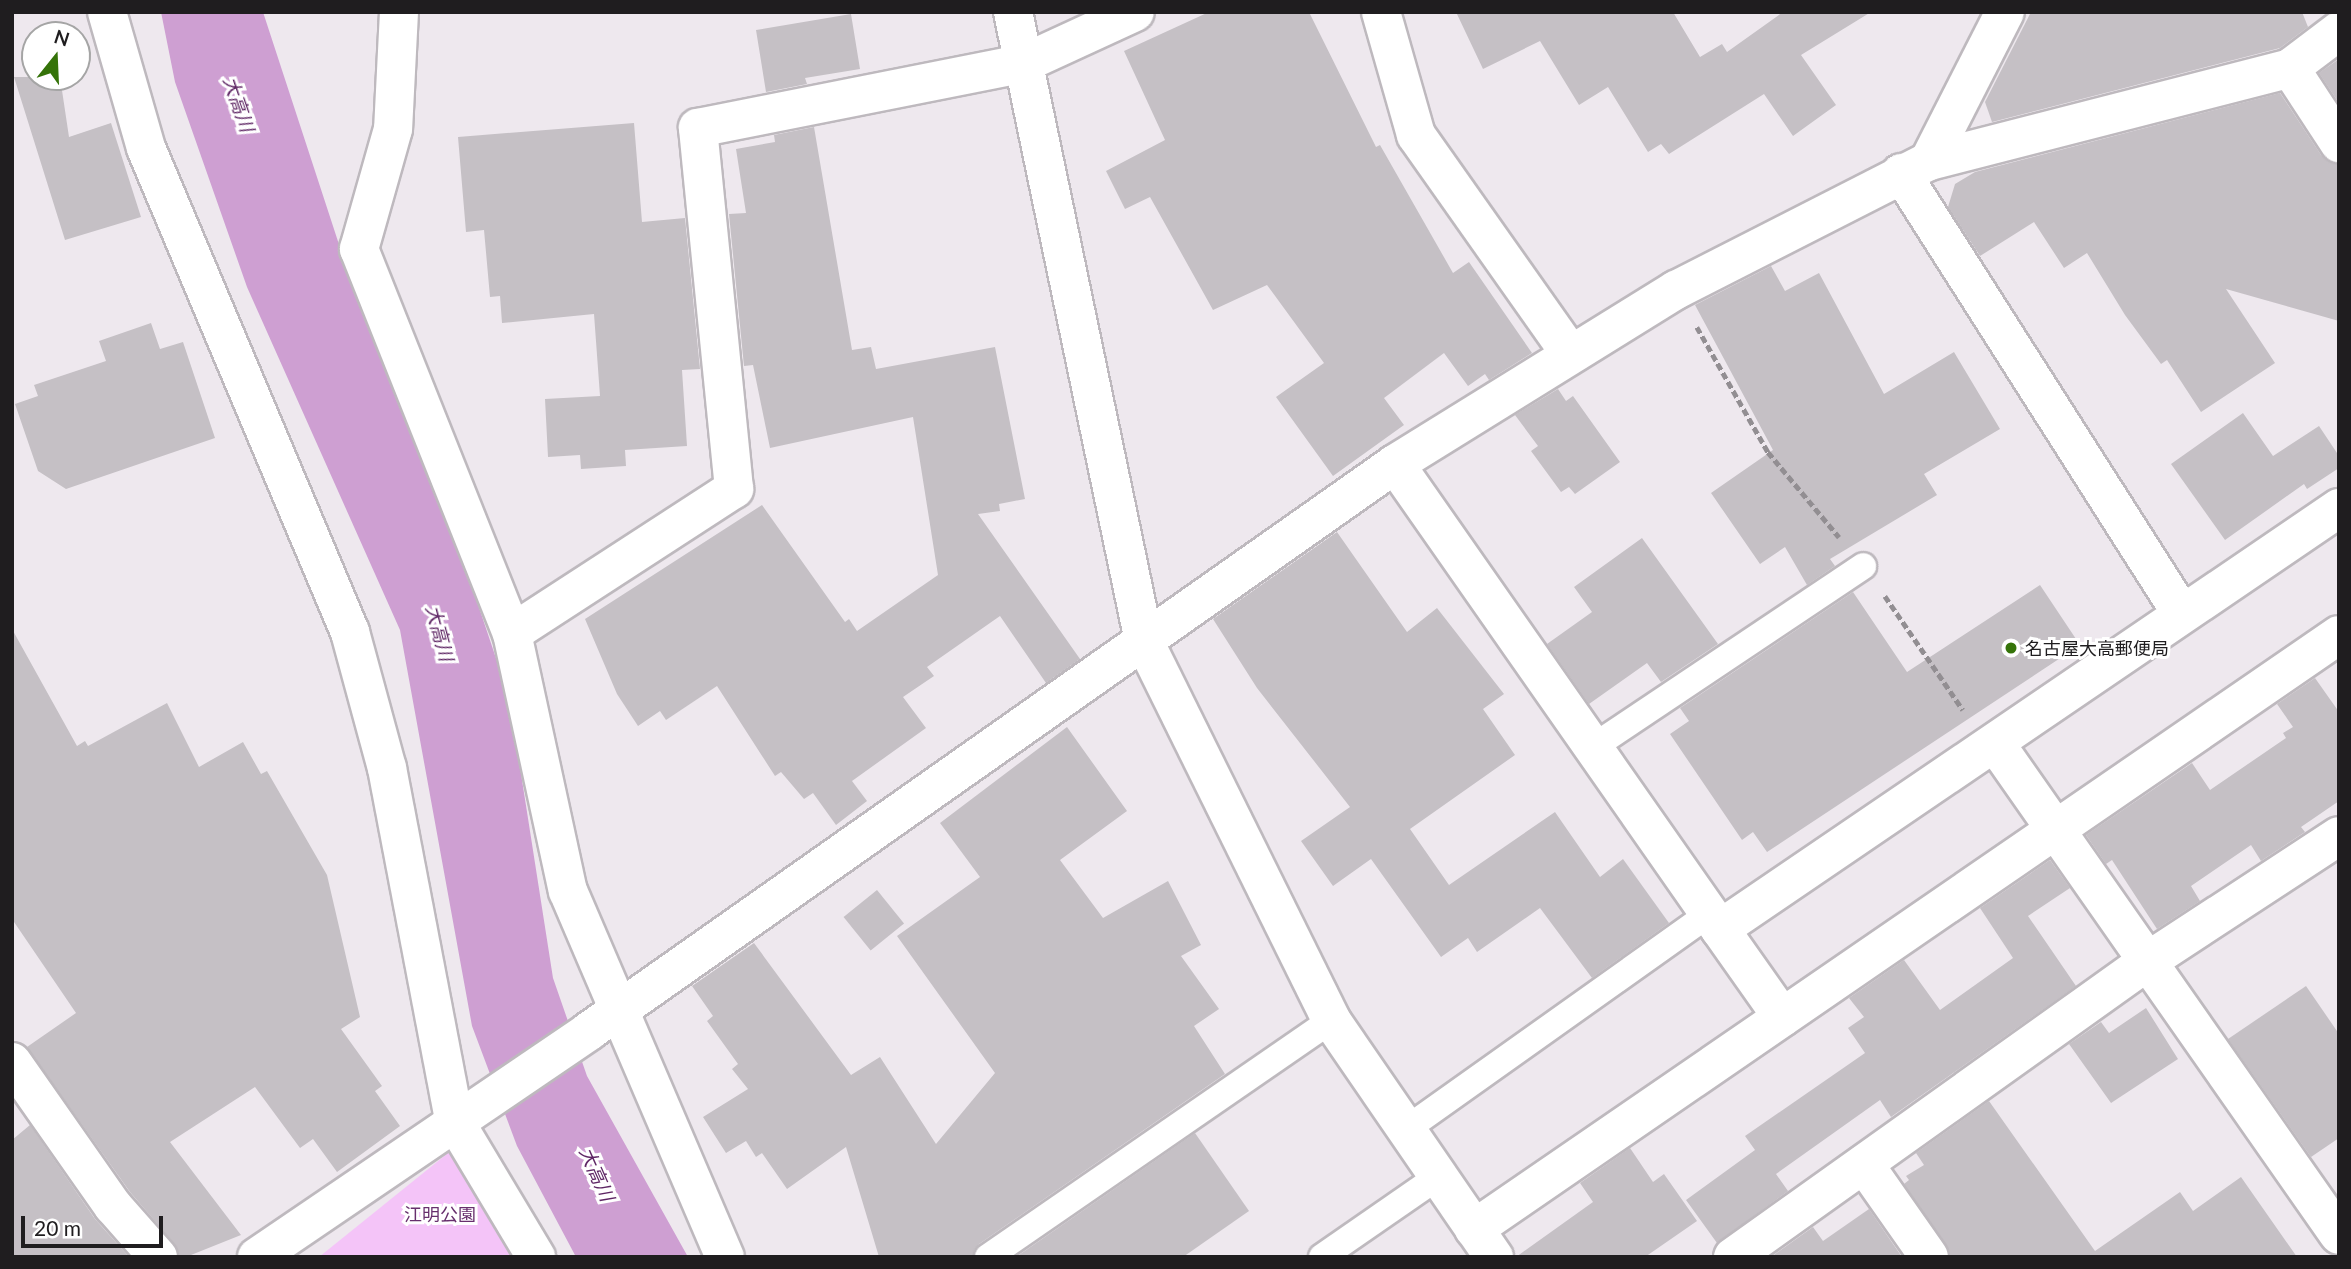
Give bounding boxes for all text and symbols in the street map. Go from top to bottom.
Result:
north arrow [21,21,91,91]
text: N [52,24,73,51]
water label: 大高川 [219,73,259,135]
water label: 大高川 [422,603,458,663]
place label: 名古屋大高郵便局 [2025,637,2169,659]
marker: 名古屋大高郵便局 [2003,640,2019,656]
water label: 大高川 [575,1143,619,1205]
scale bar [24,1202,166,1246]
park label: 江明公園 [404,1203,476,1225]
text: 20 m [34,1215,81,1240]

